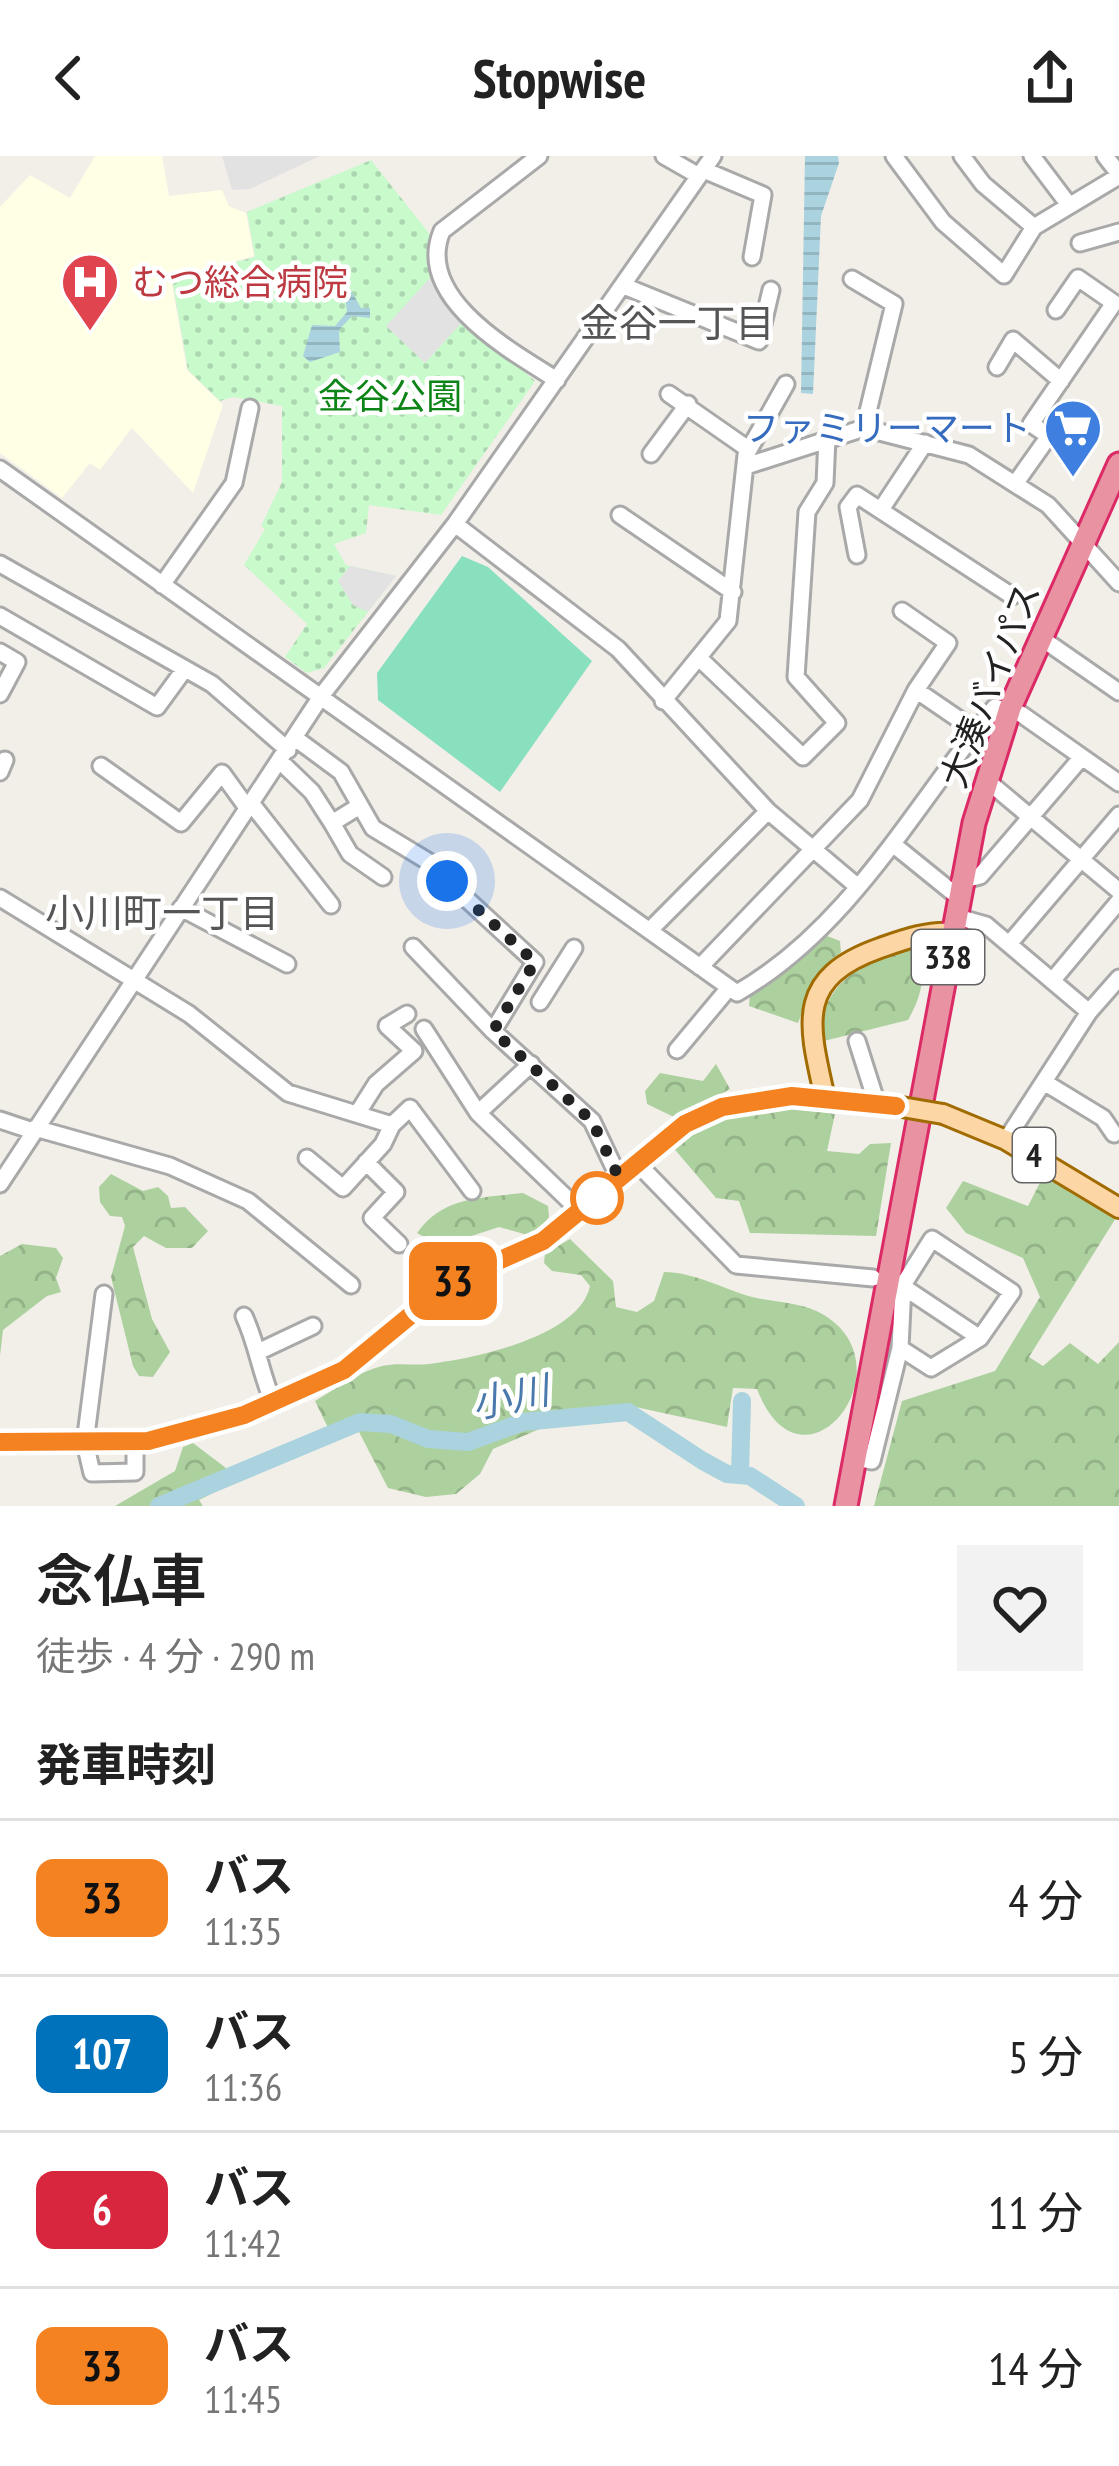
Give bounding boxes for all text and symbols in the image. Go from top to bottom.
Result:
text: Stopwise [473,43,646,113]
icon: back [36,45,102,111]
icon: share [1017,45,1083,111]
hospital icon: むつ総合病院 [59,251,121,333]
place label: むつ総合病院 [132,258,348,305]
district label: 金谷一丁目 [579,297,775,348]
park label: 金谷公園 [318,372,462,419]
supermarket icon: ファミリーマート [1042,397,1104,479]
place label: ファミリーマート [743,404,1031,451]
street label: 大湊バイパス [929,576,1050,794]
your location [417,851,477,911]
district label: 小川町一丁目 [45,887,279,938]
road number: 338 [912,930,984,984]
road number: 4 [1013,1128,1055,1182]
unlabelled marker [572,1173,622,1223]
line badge: 33 [399,1242,507,1320]
text: 33 [433,1253,473,1308]
water label: 小川 [466,1363,557,1430]
text: 念仏車 [36,1543,207,1617]
button: heart [957,1545,1083,1671]
text: 徒歩 · 4 分 · 290 m [36,1630,315,1681]
text: 発車時刻 [36,1735,216,1793]
text: バス [204,1846,294,1904]
text: 33 [82,1870,122,1925]
text: 4 分 [1008,1871,1083,1929]
text: 11:35 [204,1905,282,1956]
text: バス [204,2002,294,2060]
text: 107 [72,2026,132,2081]
text: 5 分 [1008,2027,1083,2085]
text: 11:36 [204,2061,282,2112]
text: バス [204,2158,294,2216]
text: 6 [92,2182,112,2237]
text: 11 分 [988,2183,1083,2241]
text: 11:42 [204,2217,282,2268]
text: バス [204,2314,294,2372]
text: 33 [82,2338,122,2393]
text: 14 分 [988,2339,1083,2397]
text: 11:45 [204,2373,282,2424]

